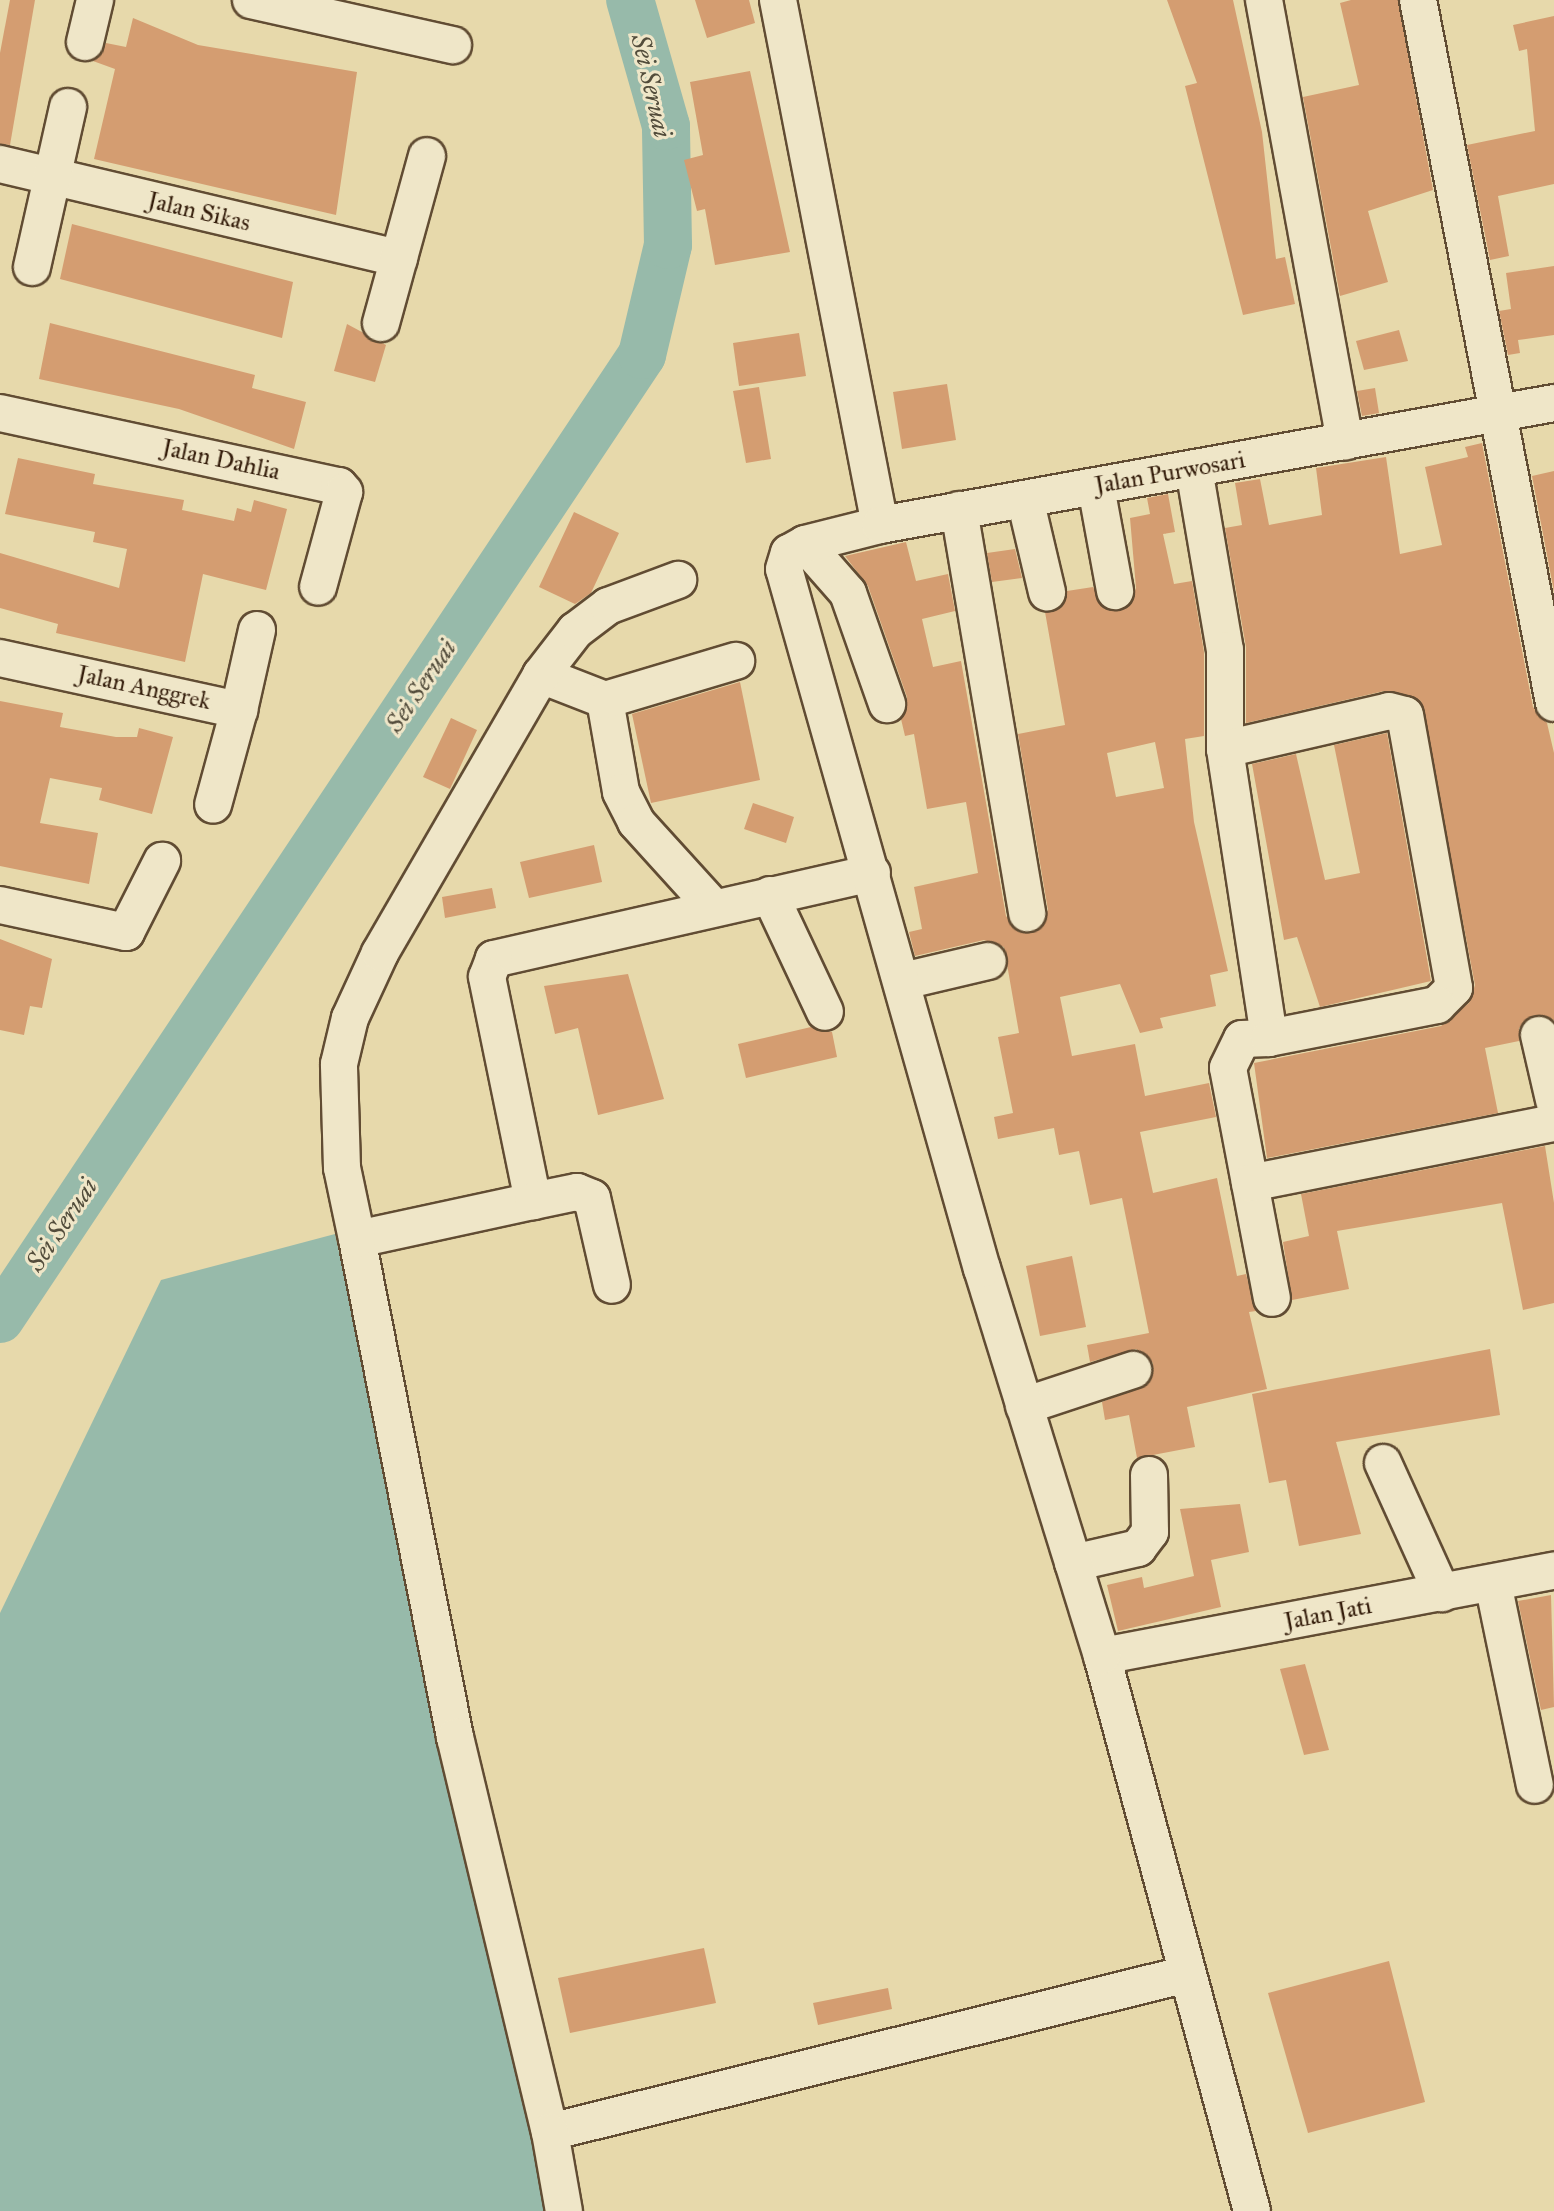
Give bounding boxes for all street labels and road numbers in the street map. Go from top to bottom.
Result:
street label: Jalan Sikas [145,186,253,238]
street label: Jalan Dahlia [159,433,283,487]
street label: Jalan Purwosari [1093,446,1247,500]
street label: Jalan Anggrek [75,660,213,716]
street label: Jalan Jati [1282,1591,1374,1637]

